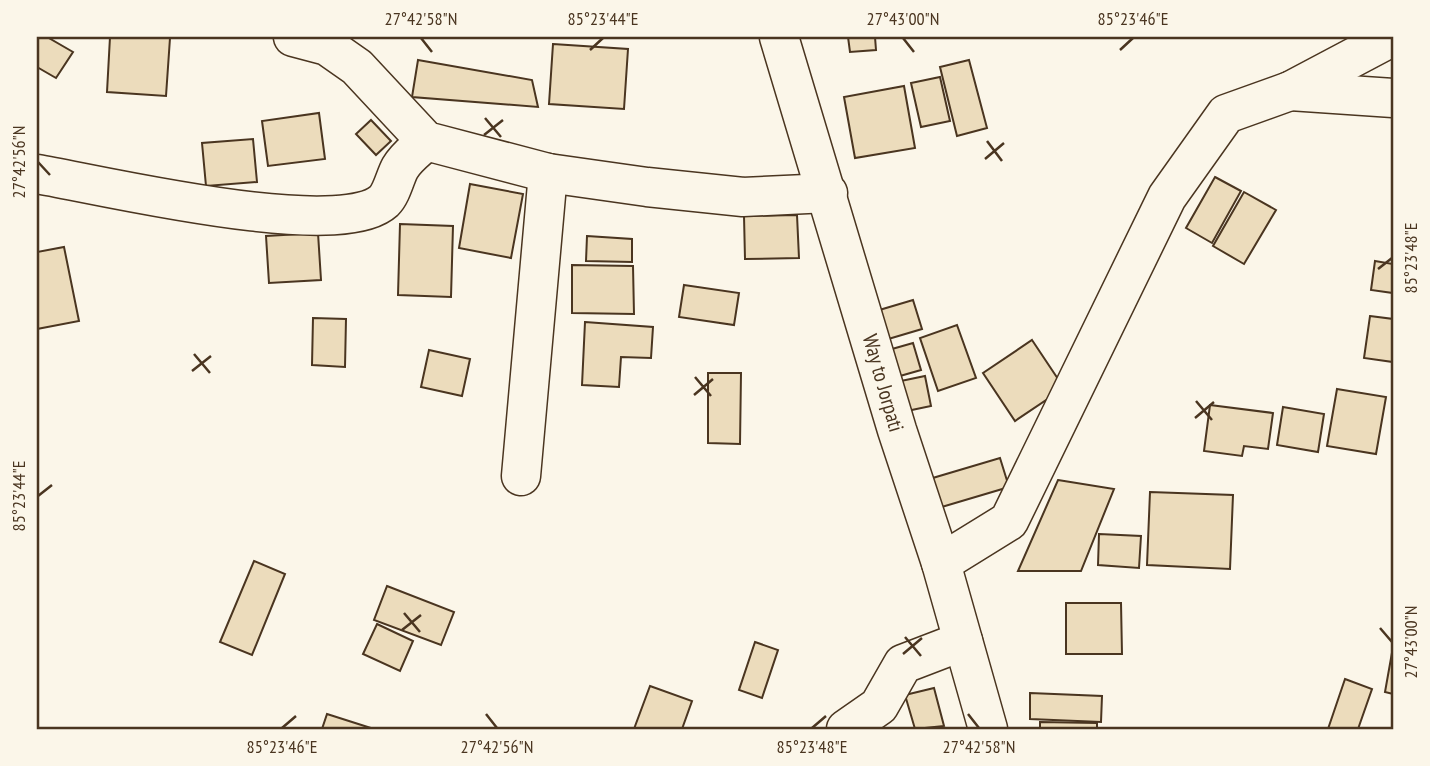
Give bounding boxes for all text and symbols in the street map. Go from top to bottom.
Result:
text: 27°42'58"N [385,7,457,30]
text: 85°23'44"E [568,7,638,30]
text: 27°43'00"N [867,7,939,30]
text: 85°23'46"E [1098,7,1168,30]
text: 27°42'56"N [7,126,30,198]
text: 85°23'48"E [1399,223,1422,293]
street label: Way to Jorpati [857,331,910,435]
text: 85°23'44"E [7,461,30,531]
text: 27°43'00"N [1399,606,1422,678]
text: 85°23'46"E [247,735,317,758]
text: 27°42'56"N [461,735,533,758]
text: 85°23'48"E [777,735,847,758]
text: 27°42'58"N [943,735,1015,758]

